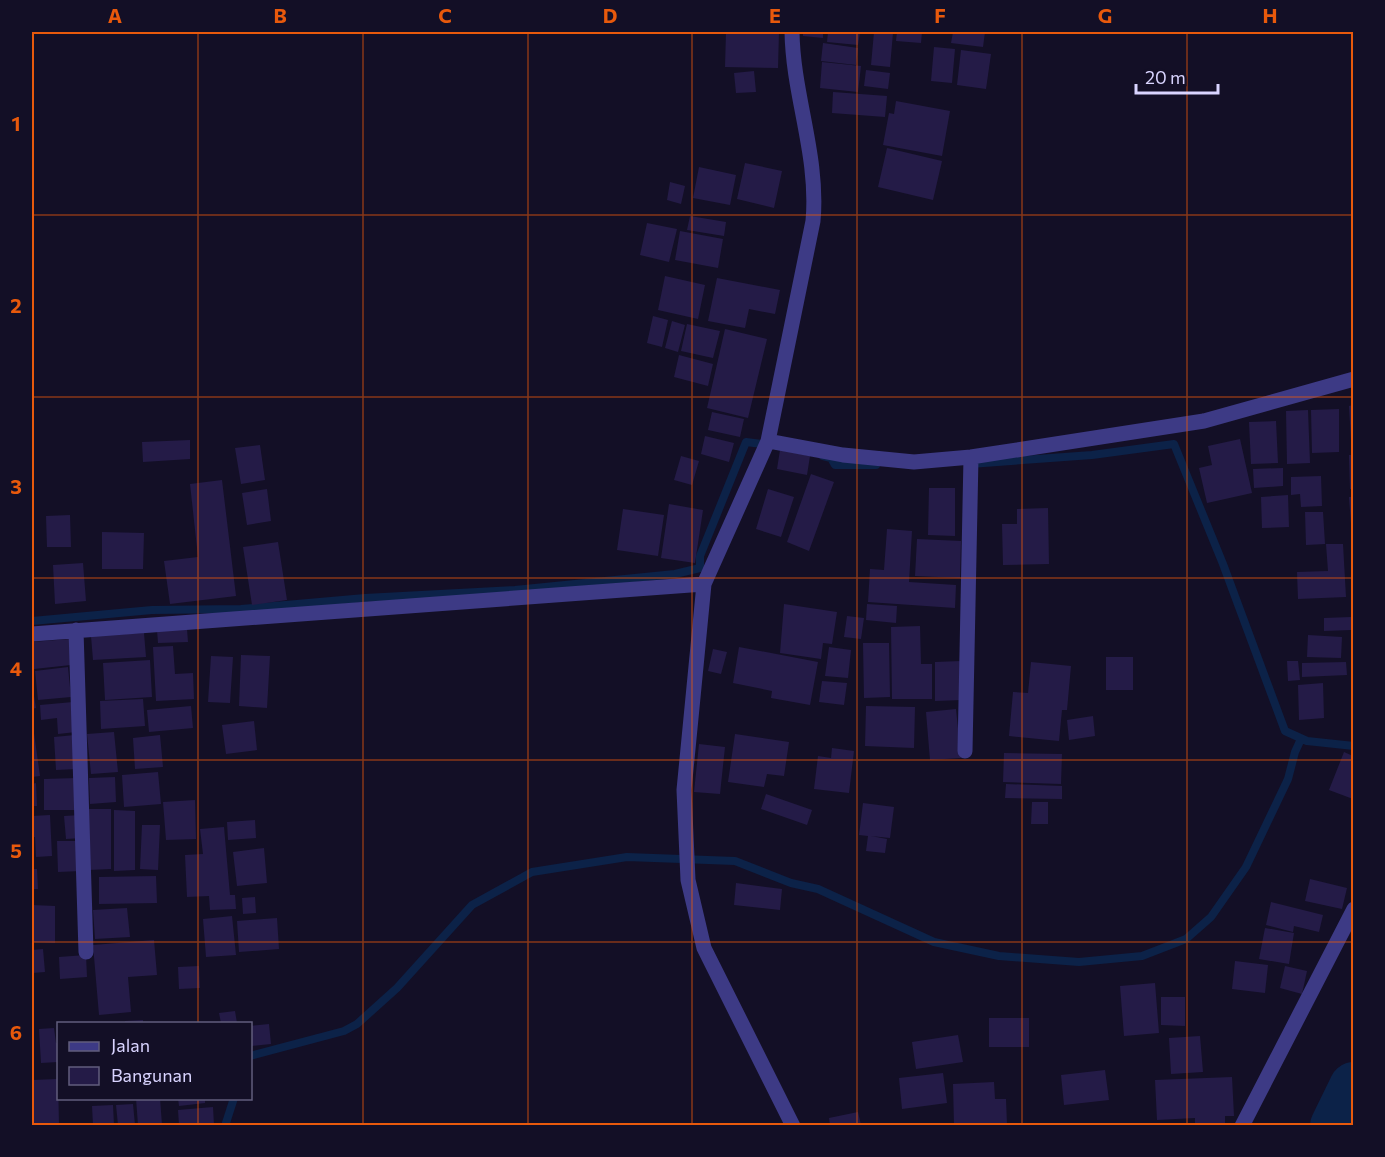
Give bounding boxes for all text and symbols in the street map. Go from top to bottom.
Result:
text: A [108,3,122,27]
text: B [273,3,287,27]
text: C [438,3,452,27]
text: D [603,3,617,27]
text: E [769,3,781,27]
text: F [934,3,946,27]
text: G [1098,3,1112,27]
text: H [1263,3,1278,27]
scale bar [1136,57,1218,95]
text: 20 m [1145,66,1186,88]
text: 1 [11,111,21,135]
text: 2 [10,293,22,317]
text: 3 [10,474,22,498]
text: 4 [10,656,22,680]
text: 5 [10,838,22,862]
text: 6 [10,1020,22,1044]
legend [57,1022,252,1100]
text: Jalan [111,1034,150,1056]
text: Bangunan [111,1064,192,1086]

